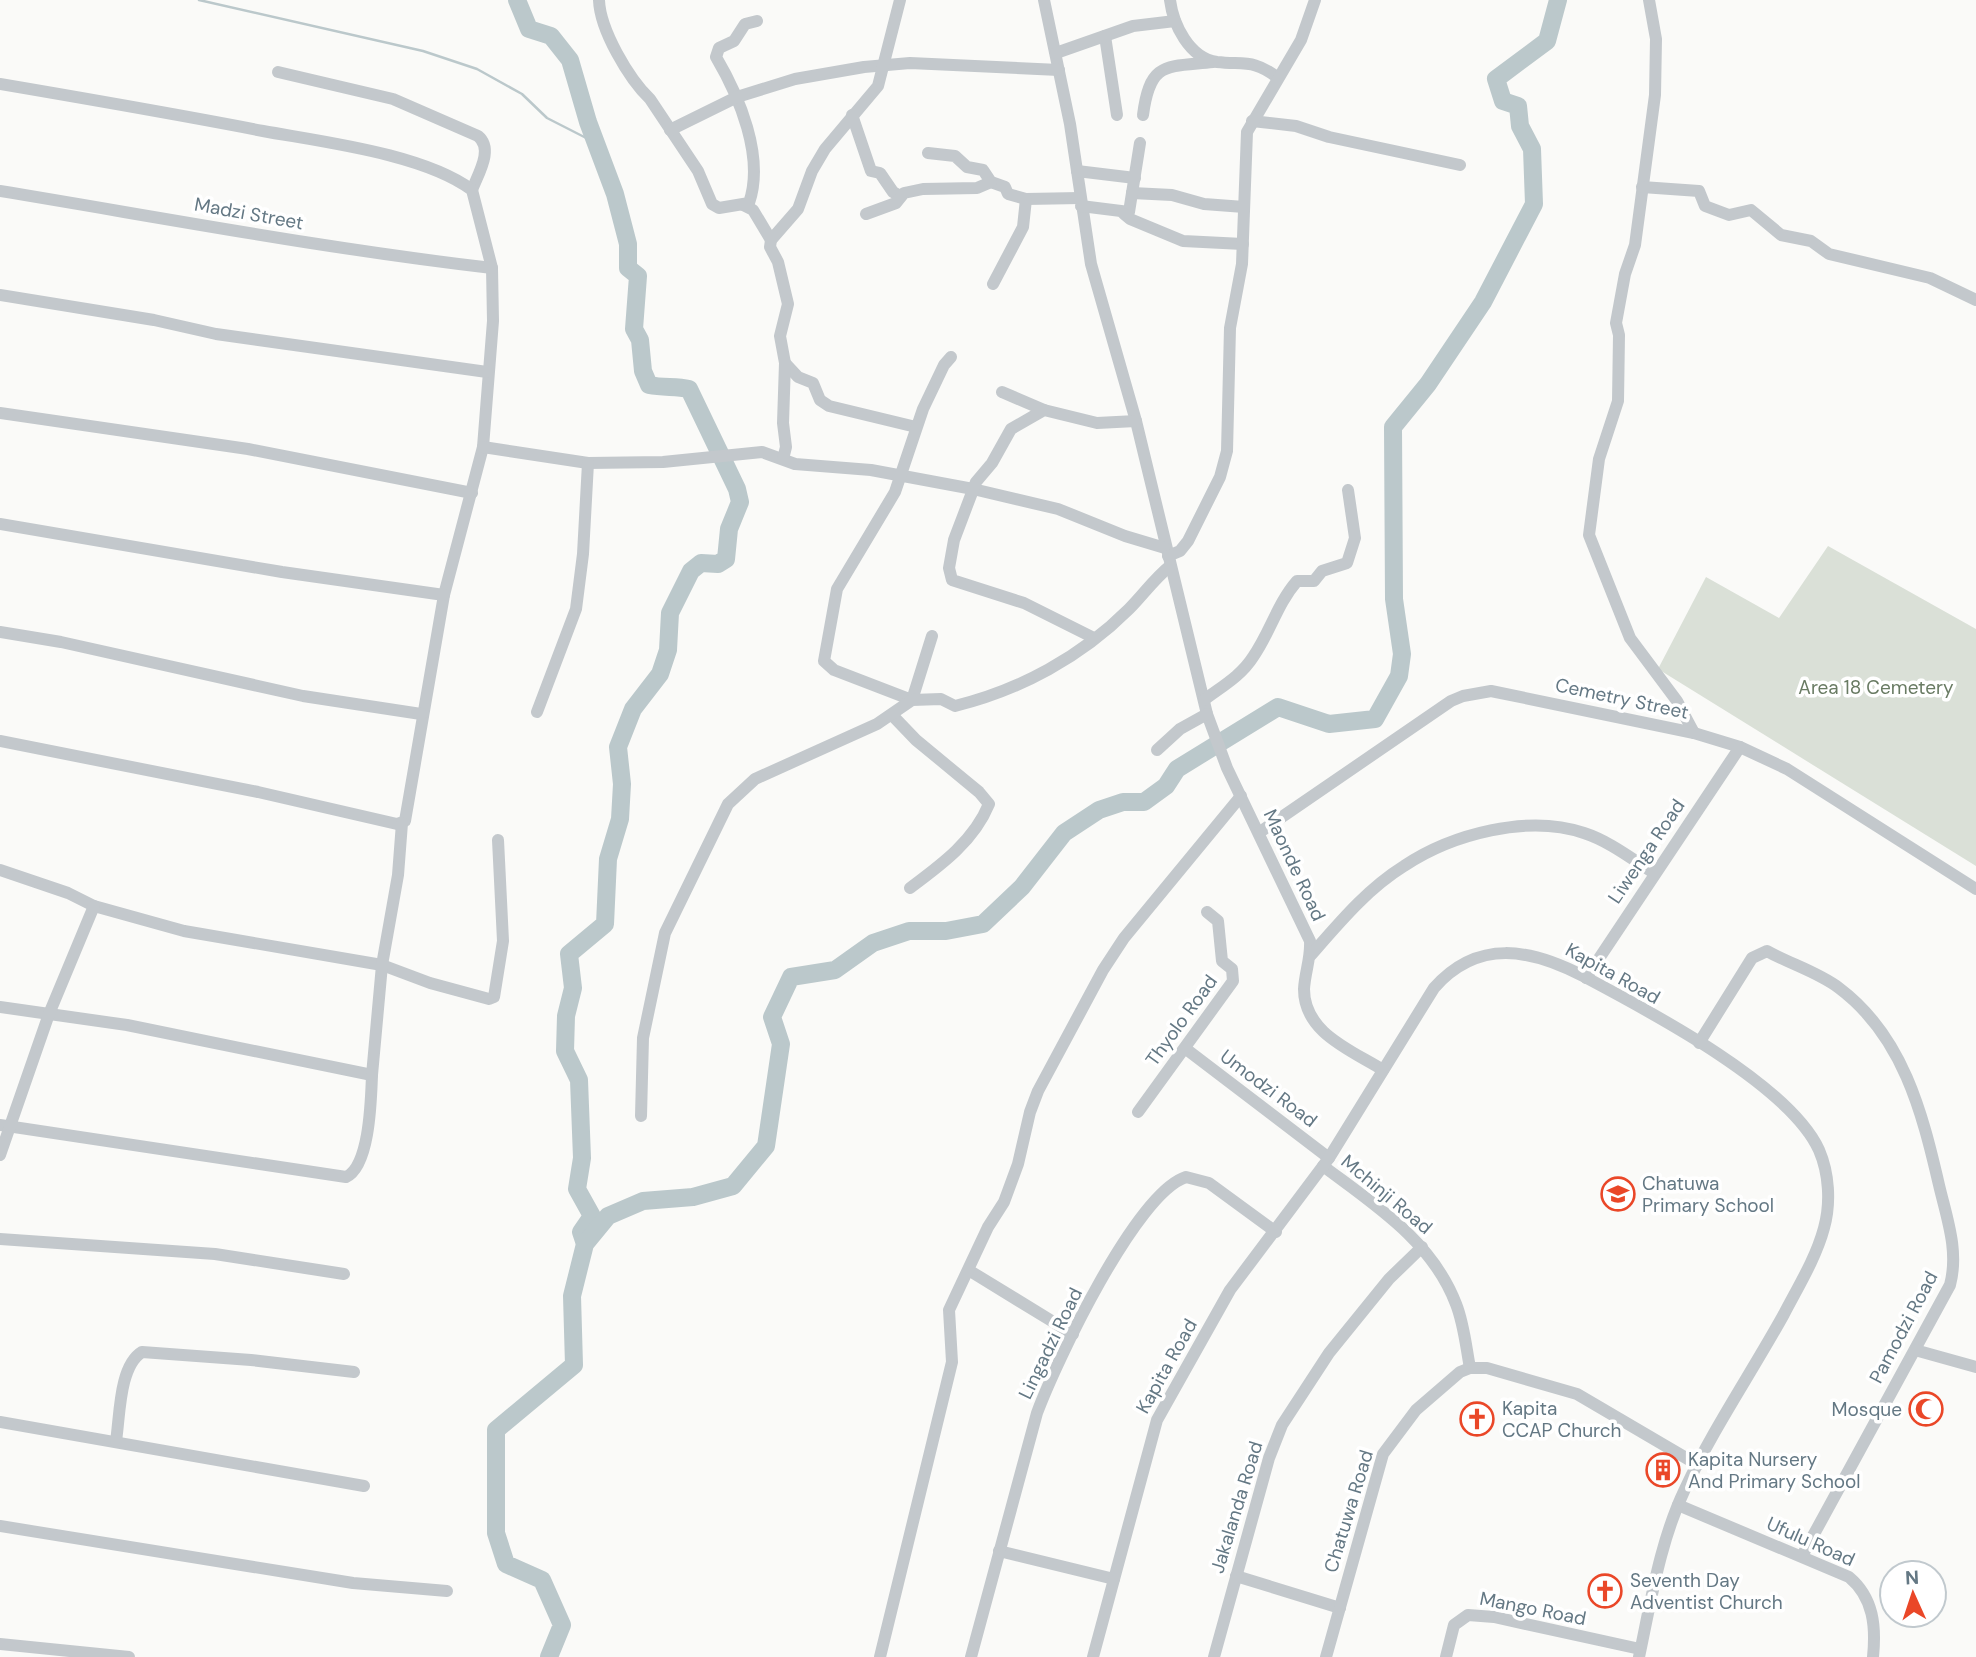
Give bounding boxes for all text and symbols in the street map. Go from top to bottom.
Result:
street label: Madzi Street [192,192,305,235]
street label: Cemetry Street [1553,672,1691,725]
park label: Area 18 Cemetery [1798,675,1954,700]
street label: Liwenga Road [1602,794,1691,908]
street label: Maonde Road [1258,805,1331,925]
street label: Kapita Road [1561,937,1665,1010]
street label: Thyolo Road [1140,970,1223,1071]
street label: Umodzi Road [1215,1044,1322,1133]
street label: Mchinji Road [1336,1149,1437,1240]
place label: Chatuwa Primary School [1642,1171,1774,1218]
school or university icon: Chatuwa Primary School [1599,1175,1637,1213]
street label: Pamodzi Road [1863,1267,1943,1388]
street label: Lingadzi Road [1013,1283,1088,1403]
street label: Kapita Road [1130,1314,1203,1418]
mosque icon: Mosque [1907,1390,1945,1428]
place label: Kapita CCAP Church [1502,1396,1622,1443]
place label: Mosque [1832,1397,1902,1422]
church icon: Kapita CCAP Church [1458,1400,1496,1438]
street label: Jakalanda Road [1205,1438,1268,1576]
street label: Chatuwa Road [1318,1447,1379,1575]
place label: Kapita Nursery And Primary School [1688,1447,1861,1494]
building icon: Kapita Nursery And Primary School [1644,1451,1682,1489]
street label: Ufulu Road [1763,1511,1859,1572]
north arrow [1878,1559,1948,1629]
text: N [1905,1565,1920,1590]
place label: Seventh Day Adventist Church [1630,1568,1783,1615]
church icon: Seventh Day Adventist Church [1586,1572,1624,1610]
street label: Mango Road [1478,1586,1588,1631]

